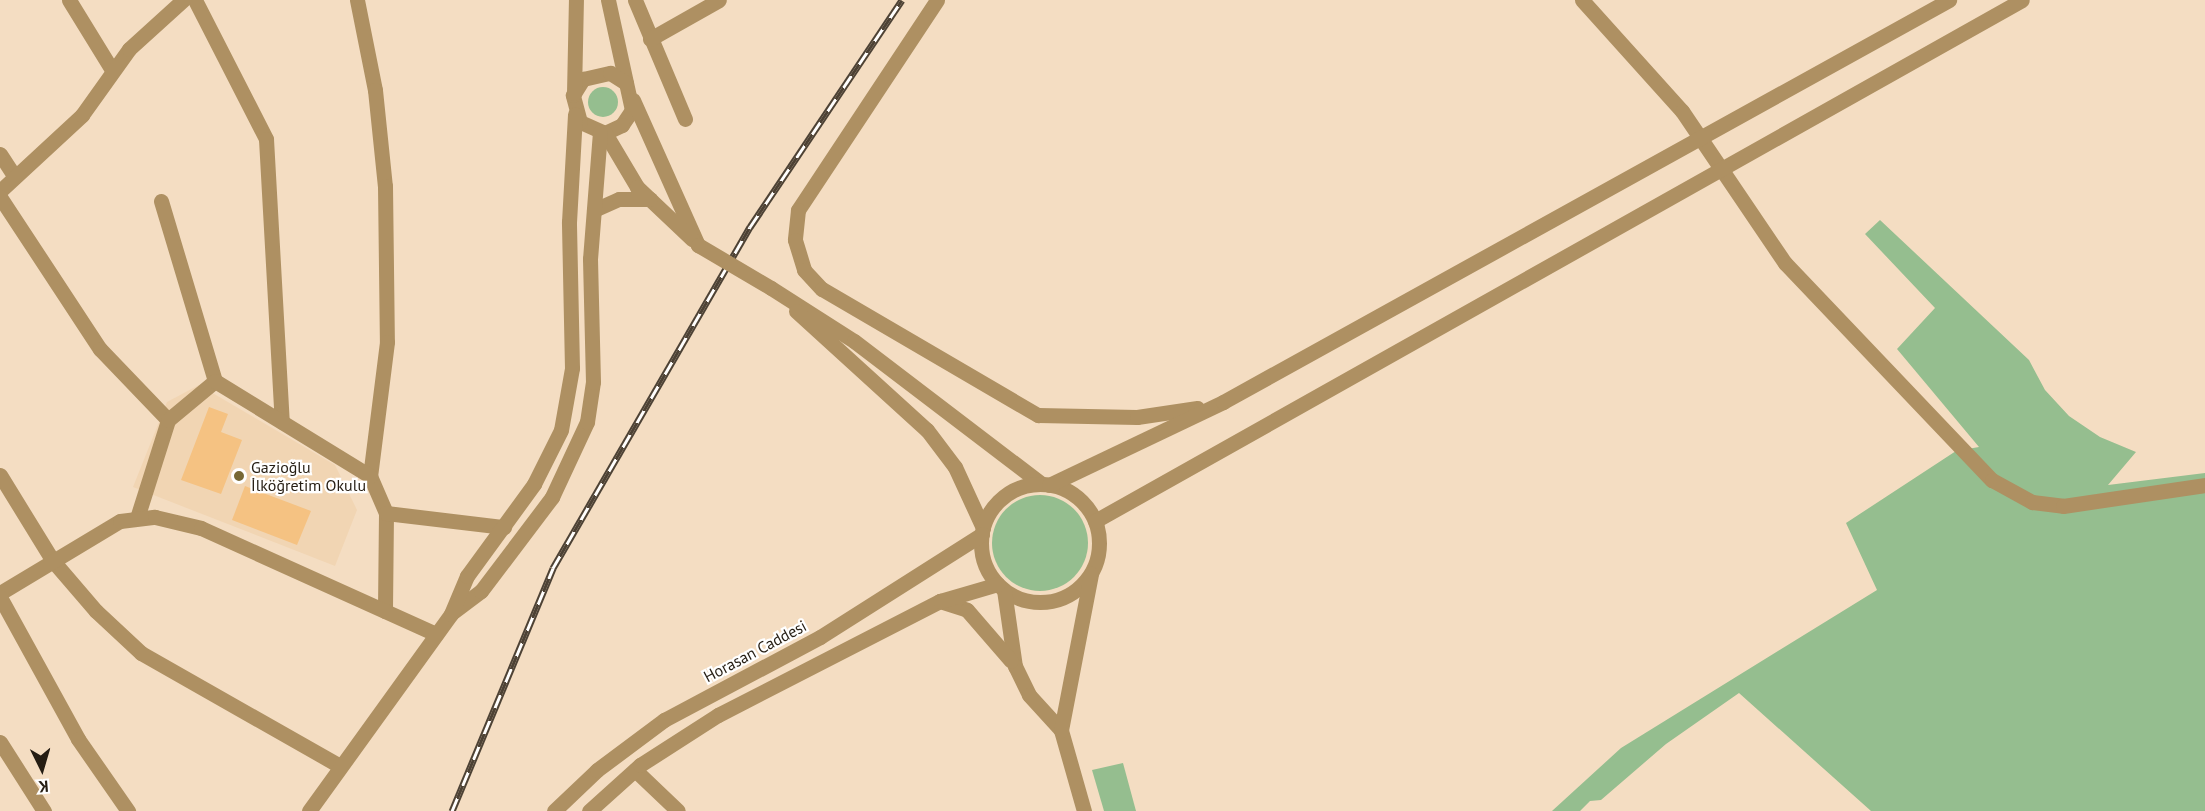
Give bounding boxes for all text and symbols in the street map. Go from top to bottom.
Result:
place label: Gazioğlu İlköğretim Okulu [251,457,366,495]
marker: Gazioğlu İlköğretim Okulu [232,469,246,483]
street label: Horasan Caddesi [700,616,810,686]
north arrow [12,739,72,799]
text: K [38,777,49,797]

